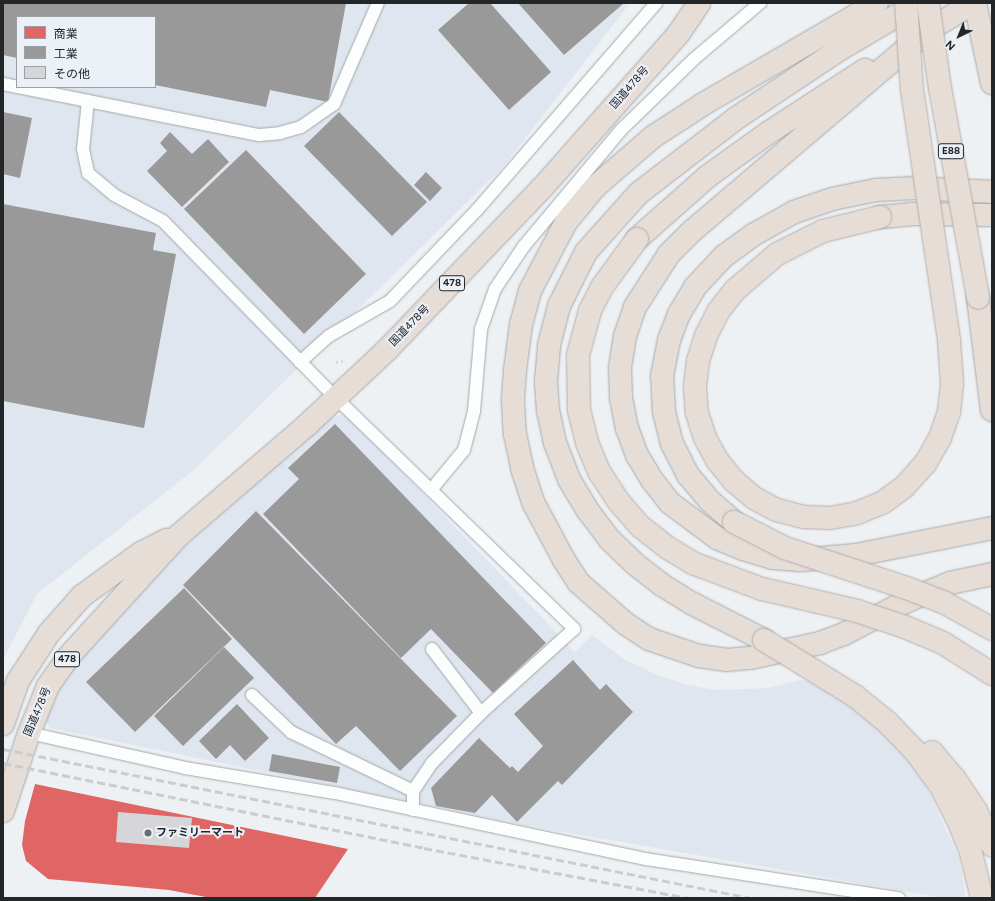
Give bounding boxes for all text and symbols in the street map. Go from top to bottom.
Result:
legend [16,16,156,88]
north arrow [939,16,979,56]
text: 商業 [54,27,78,41]
text: N [943,37,958,53]
text: 工業 [54,47,78,61]
street label: 国道478号 [608,64,652,112]
text: その他 [54,67,90,81]
road number: E88 [937,143,965,159]
road number: 478 [438,275,466,291]
street label: 国道478号 [387,303,433,349]
road number: 478 [53,651,81,667]
street label: 国道478号 [22,685,54,739]
place label: ファミリーマート [156,826,244,840]
marker: ファミリーマート [143,828,153,838]

